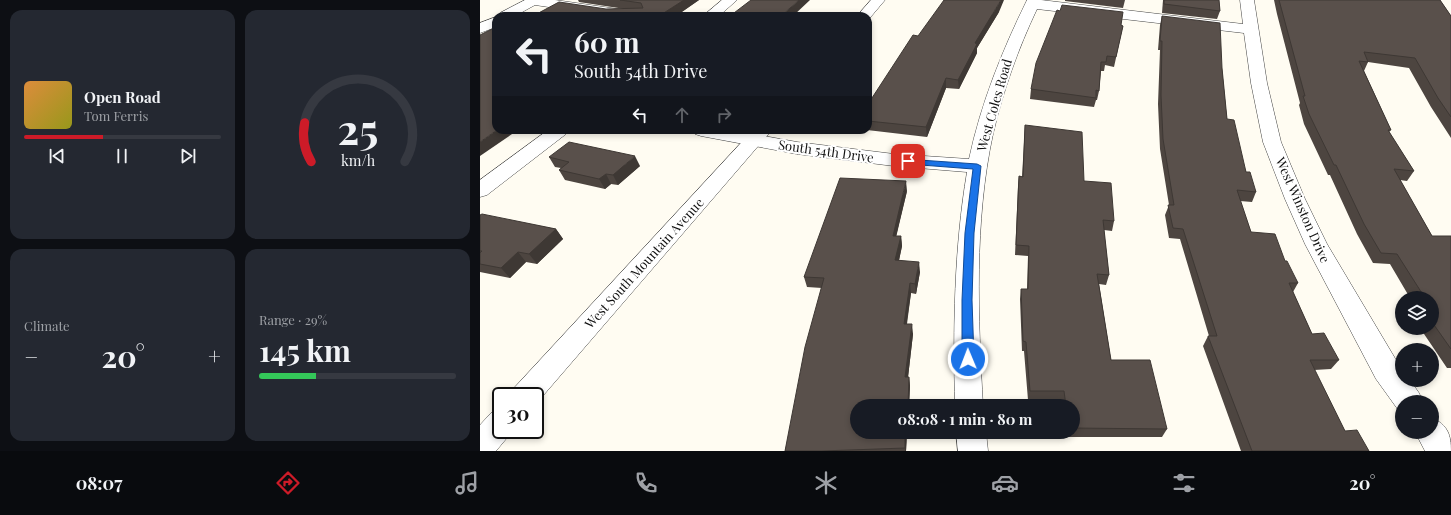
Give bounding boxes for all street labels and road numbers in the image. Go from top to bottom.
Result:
street label: West Coles Road [972,56,1015,154]
street label: South 54th Drive [777,135,875,166]
street label: West Winston Drive [1272,153,1335,266]
street label: West South Mountain Avenue [580,194,707,332]

